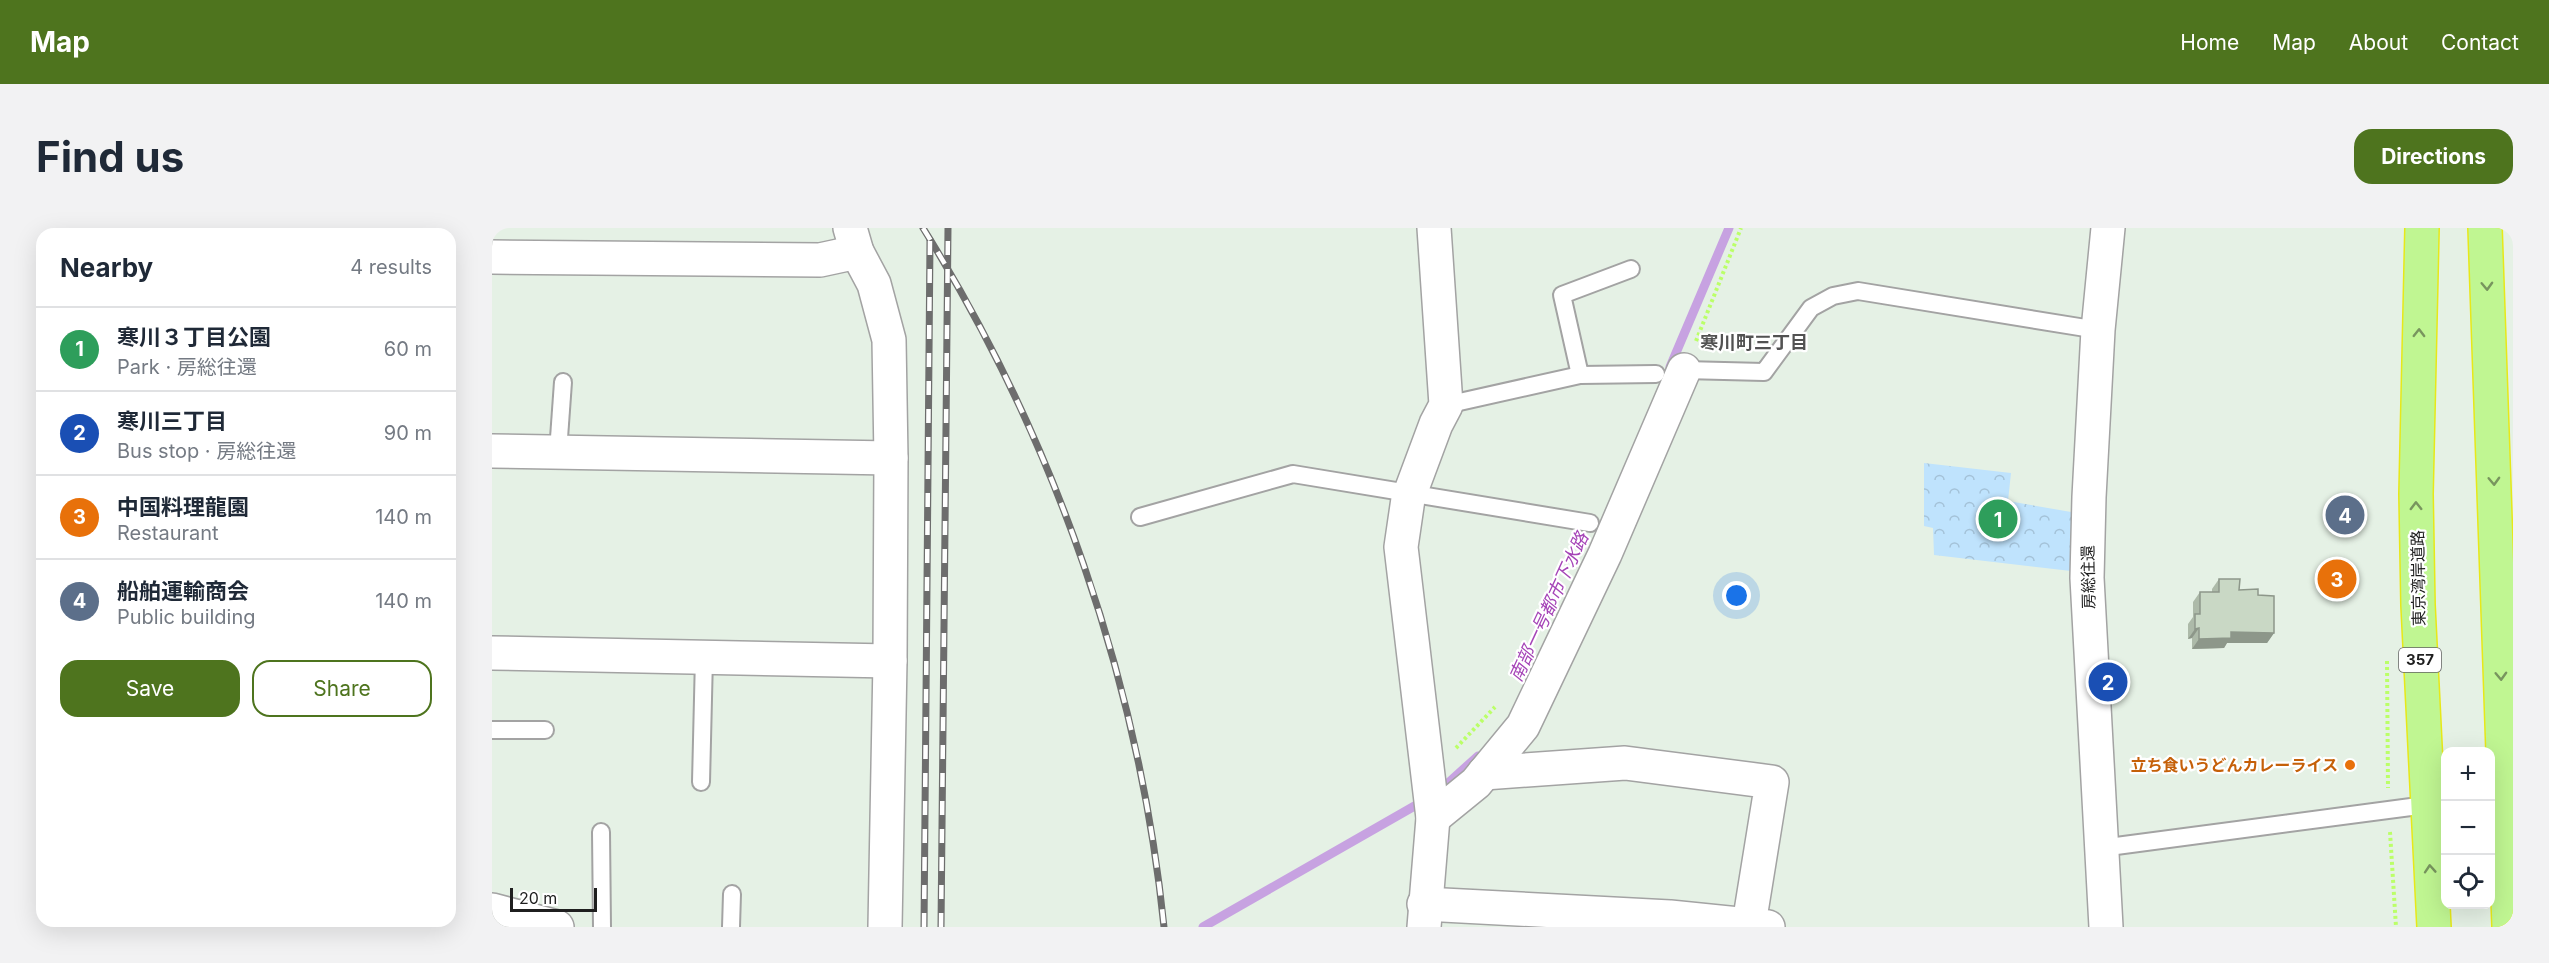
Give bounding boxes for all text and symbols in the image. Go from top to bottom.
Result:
text: Map [30,25,90,59]
text: Home [2180,30,2239,55]
text: Map [2272,30,2316,55]
text: About [2349,30,2408,55]
text: Contact [2441,30,2519,55]
button: Directions [2354,129,2513,184]
text: Find us [36,131,184,182]
text: Nearby [60,252,153,283]
text: 4 results [350,255,432,279]
one-way arrow [2481,282,2494,291]
text: 寒川３丁目公園 [117,324,271,350]
one-way arrow [2413,329,2425,338]
district label: 寒川町三丁目 [1700,332,1808,353]
text: 1 [75,337,84,361]
text: 60 m [384,337,432,361]
text: Park · 房総往還 [117,355,257,379]
text: 寒川三丁目 [117,408,227,434]
text: 2 [73,421,86,445]
text: 90 m [384,421,432,445]
text: Bus stop · 房総往還 [117,439,296,463]
one-way arrow [2488,477,2501,486]
pin: 4 [2326,492,2364,538]
text: 中国料理龍園 [117,494,249,520]
pin: 1 [1978,496,2018,542]
one-way arrow [2410,501,2423,510]
text: 3 [73,505,86,529]
text: 140 m [375,505,432,529]
text: Restaurant [117,521,219,545]
water label: 南部一号都市下水路 [1505,527,1593,685]
street label: 東京湾岸道路 [2407,530,2429,626]
street label: 房総往還 [2077,545,2099,609]
pin: 3 [2318,556,2356,602]
text: 船舶運輸商会 [117,578,249,604]
your location [1722,581,1751,610]
text: 4 [73,589,86,613]
text: 140 m [375,589,432,613]
text: Public building [117,605,256,629]
road number: 357 [2399,648,2441,672]
button: Save [60,660,240,717]
button: Share [252,660,432,717]
pin: 2 [2088,660,2128,704]
one-way arrow [2495,672,2508,681]
map controls [2441,747,2495,909]
button: + [2441,747,2495,801]
place label: 立ち食いうどんカレーライス [2130,755,2338,775]
marker: 立ち食いうどんカレーライス [2343,758,2357,772]
button: − [2441,801,2495,855]
button: locate [2441,855,2495,909]
one-way arrow [2424,864,2437,873]
scale bar [510,885,597,912]
text: 20 m [519,888,557,908]

